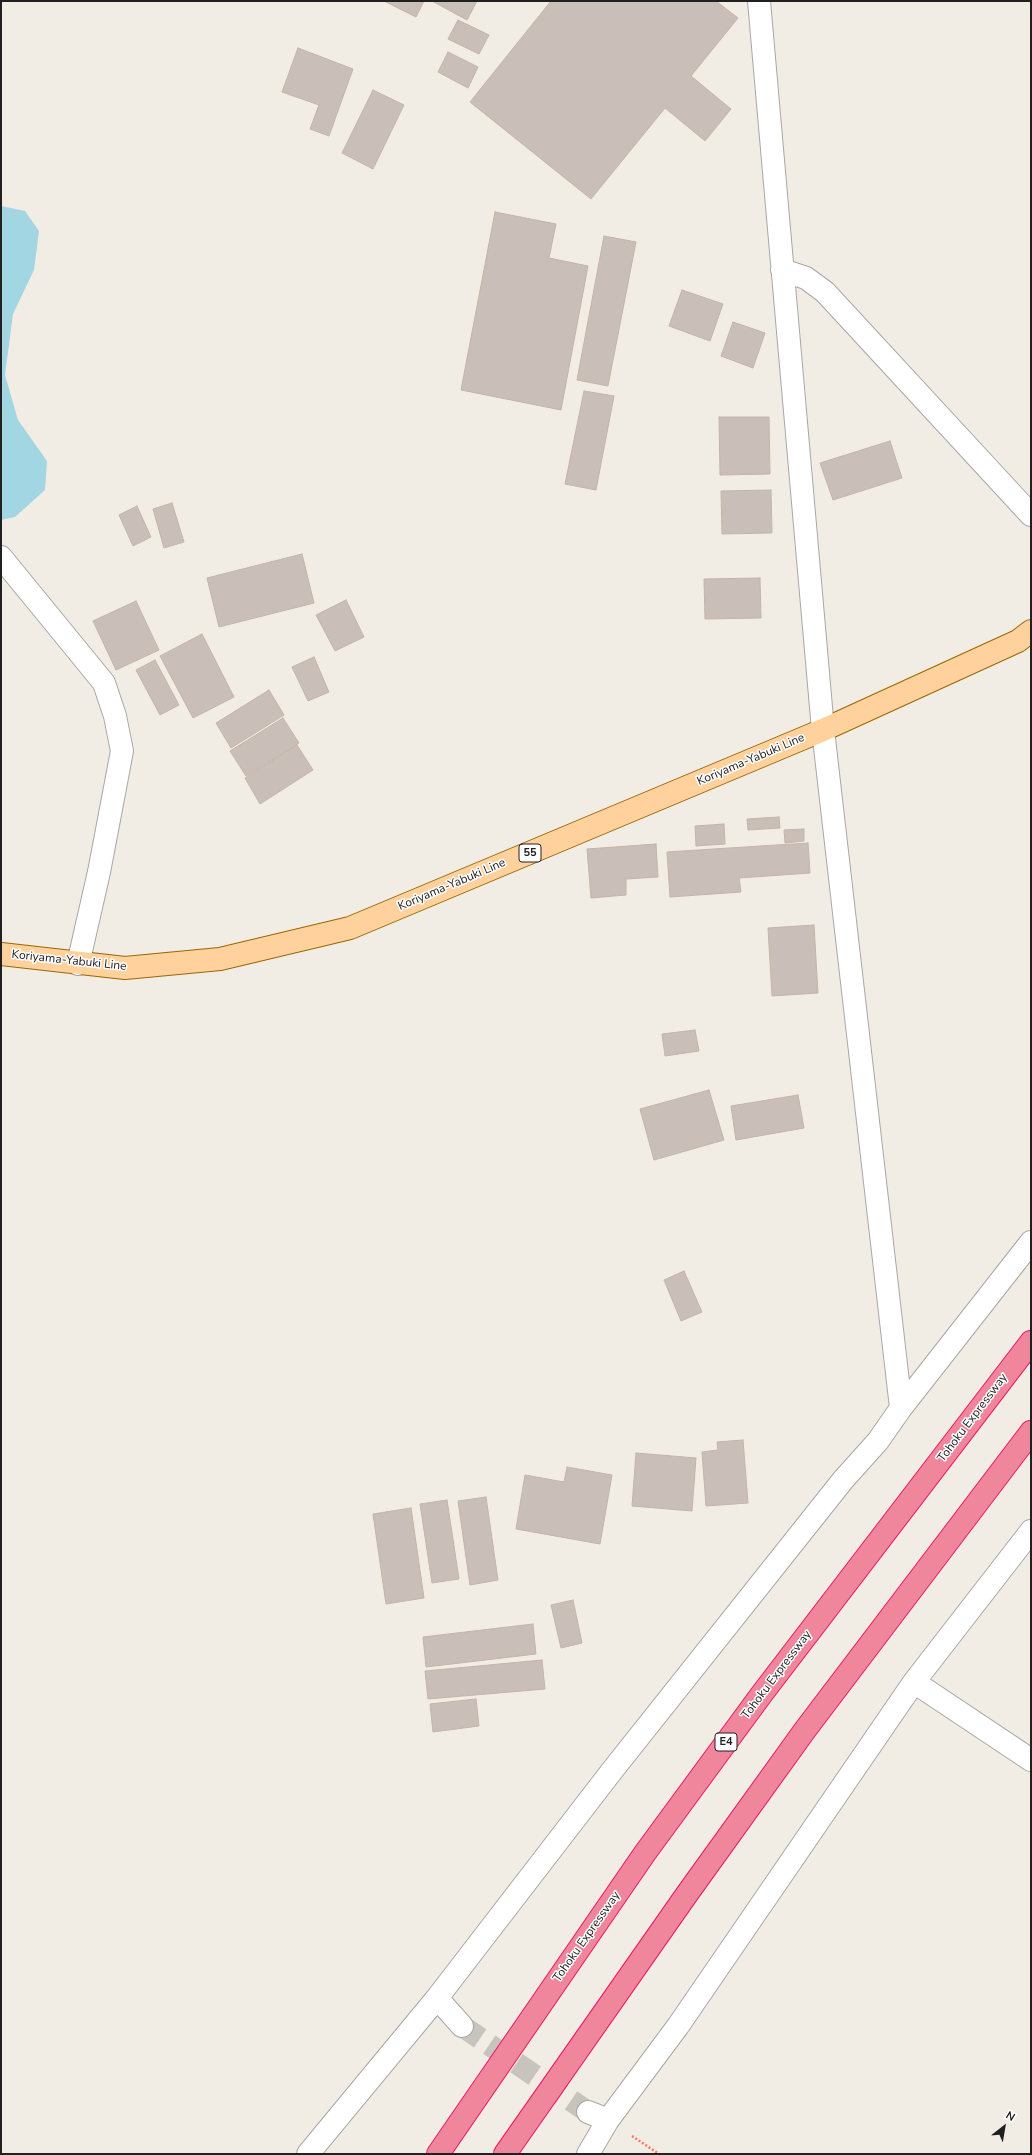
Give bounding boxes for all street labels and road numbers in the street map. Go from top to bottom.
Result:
street label: Koriyama-Yabuki Line [695,731,807,789]
road number: 55 [519,844,541,862]
street label: Koriyama-Yabuki Line [396,856,508,914]
street label: Koriyama-Yabuki Line [11,948,127,974]
street label: Tohoku Expressway [935,1371,1011,1465]
street label: Tohoku Expressway [739,1628,815,1722]
road number: E4 [715,1733,737,1751]
street label: Tohoku Expressway [550,1889,624,1985]

